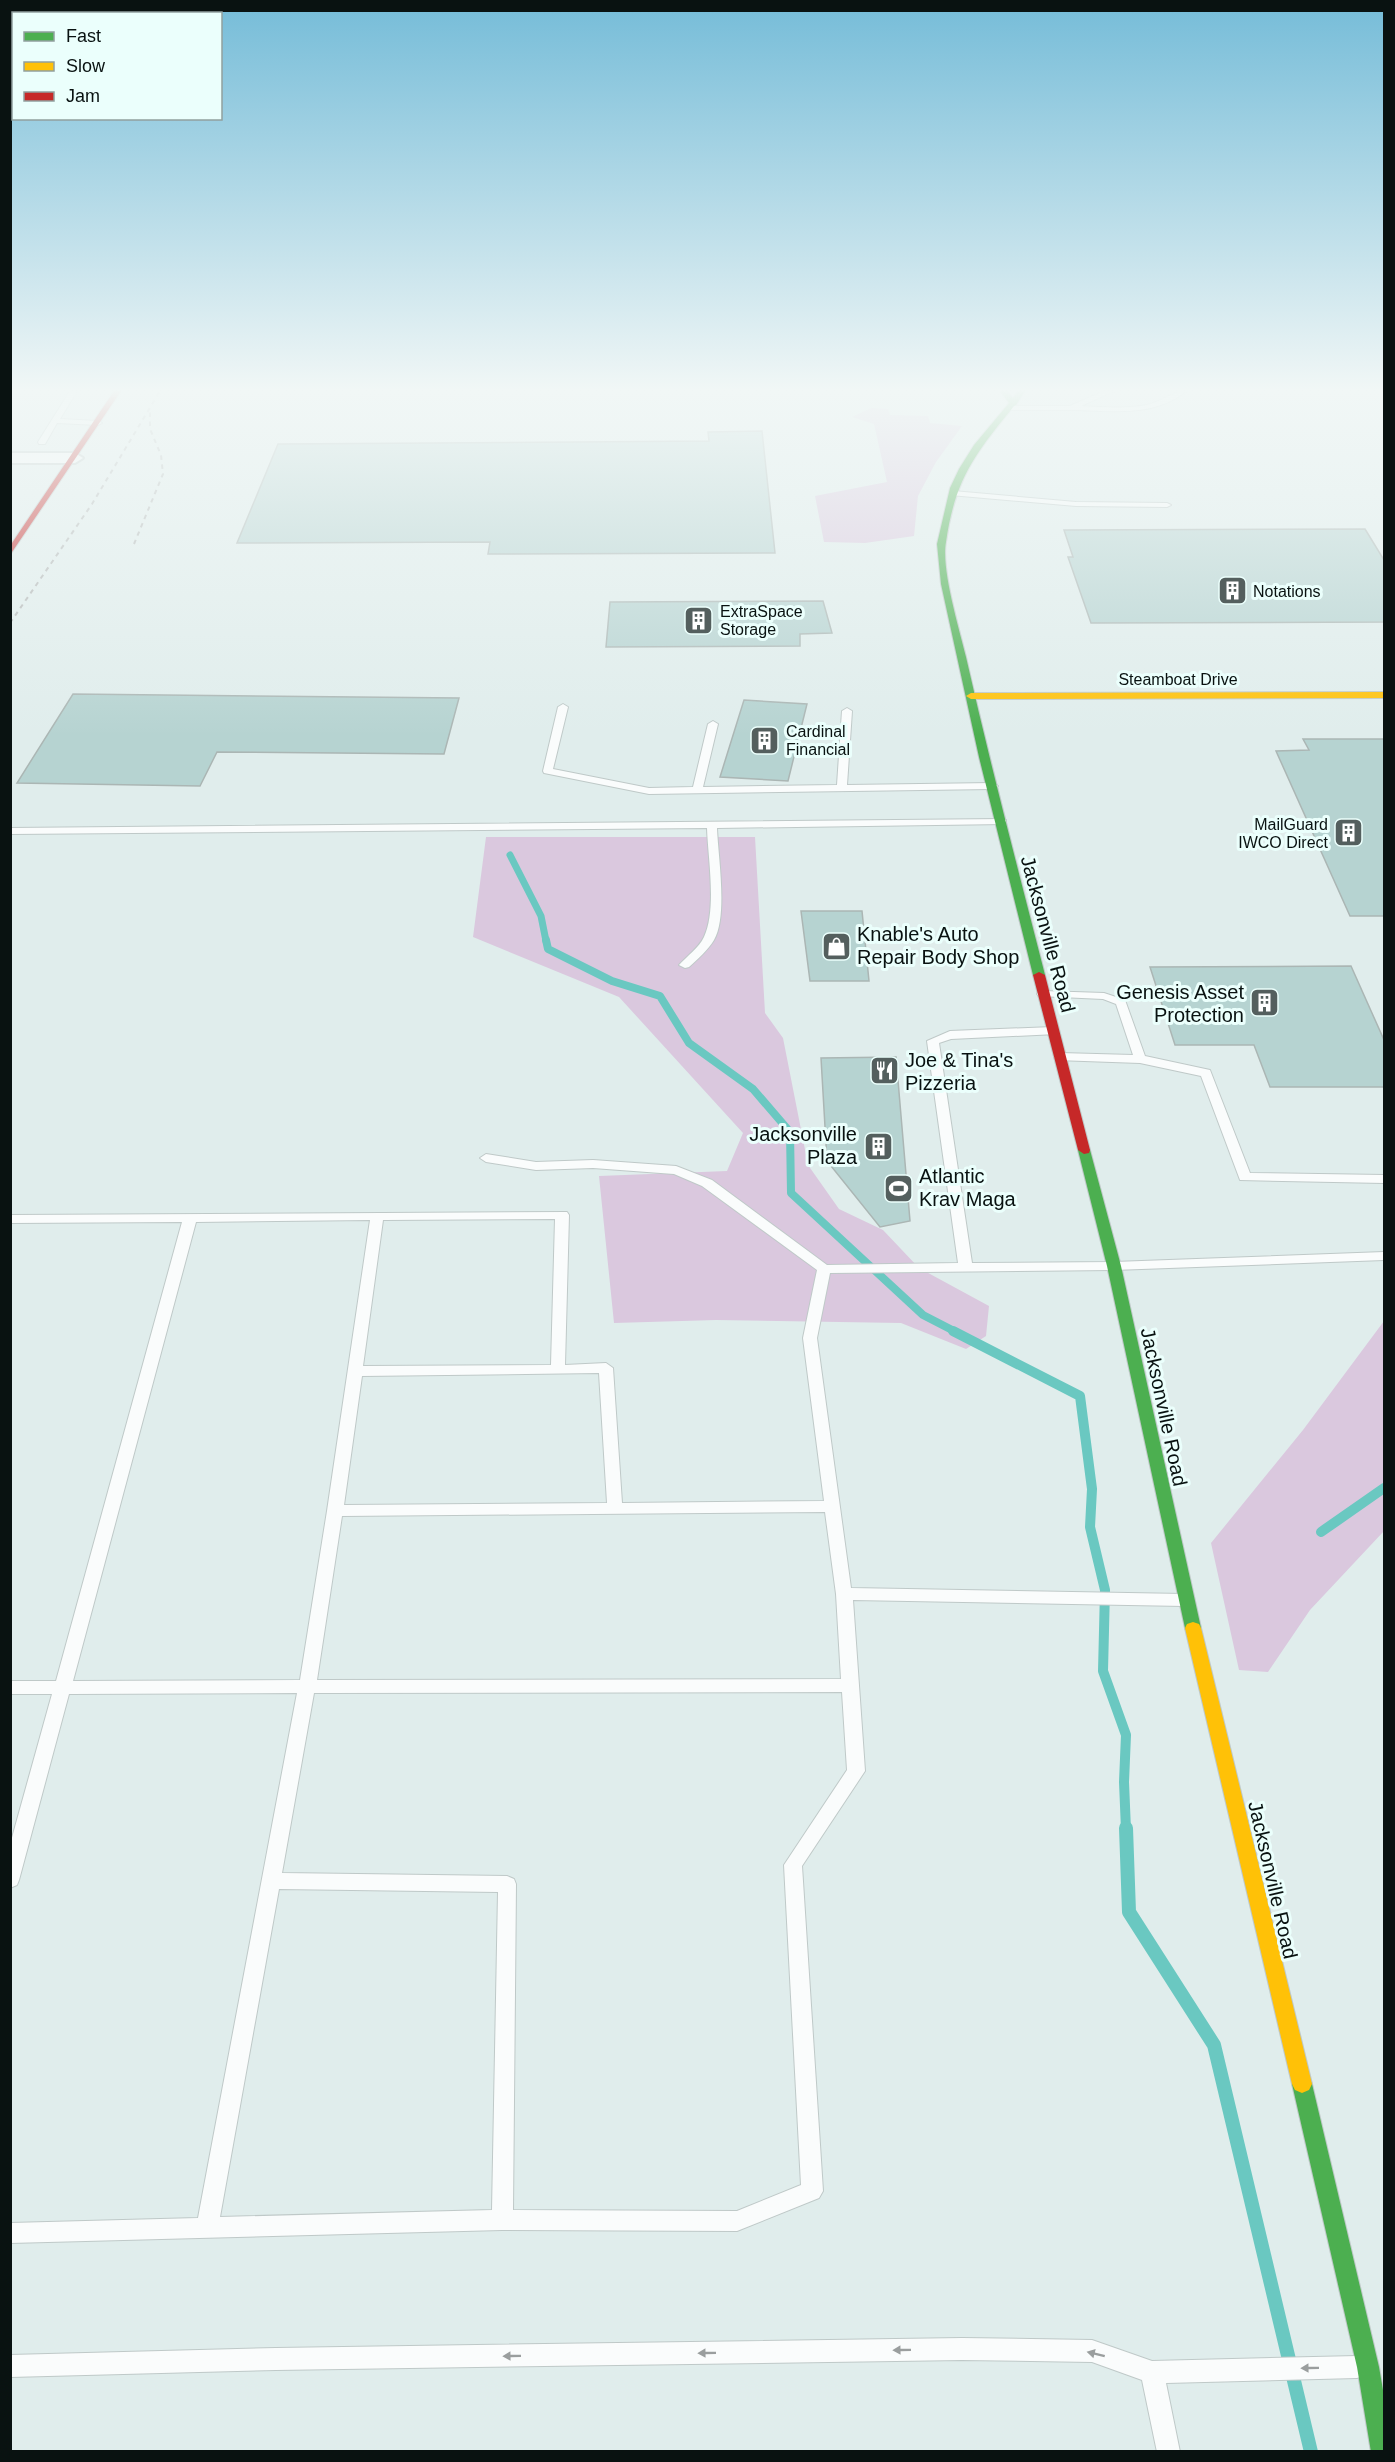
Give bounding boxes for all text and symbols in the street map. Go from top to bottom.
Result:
legend [12,12,222,120]
text: Fast [66,26,101,46]
text: Slow [66,56,106,76]
text: Jam [66,86,100,106]
building icon: Notations [1216,575,1248,607]
place label: Notations [1253,583,1321,600]
place label: ExtraSpace Storage [720,603,803,638]
building icon: ExtraSpace Storage [683,604,715,636]
street label: Steamboat Drive [1118,671,1238,688]
place label: Cardinal Financial [786,723,850,758]
building icon: Cardinal Financial [749,724,781,756]
place label: MailGuard IWCO Direct [1238,816,1329,851]
building icon: MailGuard IWCO Direct [1333,817,1365,849]
street label: Jacksonville Road [1017,853,1079,1015]
place label: Knable's Auto Repair Body Shop [857,923,1019,968]
shop icon: Knable's Auto Repair Body Shop [820,930,852,962]
place label: Genesis Asset Protection [1116,981,1244,1026]
building icon: Genesis Asset Protection [1249,987,1281,1019]
place label: Joe & Tina's Pizzeria [905,1049,1013,1094]
restaurant icon: Joe & Tina's Pizzeria [868,1055,900,1087]
place label: Jacksonville Plaza [749,1123,858,1168]
building icon: Jacksonville Plaza [862,1130,894,1162]
place label: Atlantic Krav Maga [919,1165,1017,1210]
sports icon: Atlantic Krav Maga [882,1172,914,1204]
street label: Jacksonville Road [1136,1326,1192,1488]
street label: Jacksonville Road [1244,1799,1302,1961]
one-way arrow [892,2345,911,2355]
one-way arrow [697,2348,716,2358]
one-way arrow [1087,2348,1105,2358]
one-way arrow [502,2351,521,2360]
one-way arrow [1300,2363,1319,2373]

